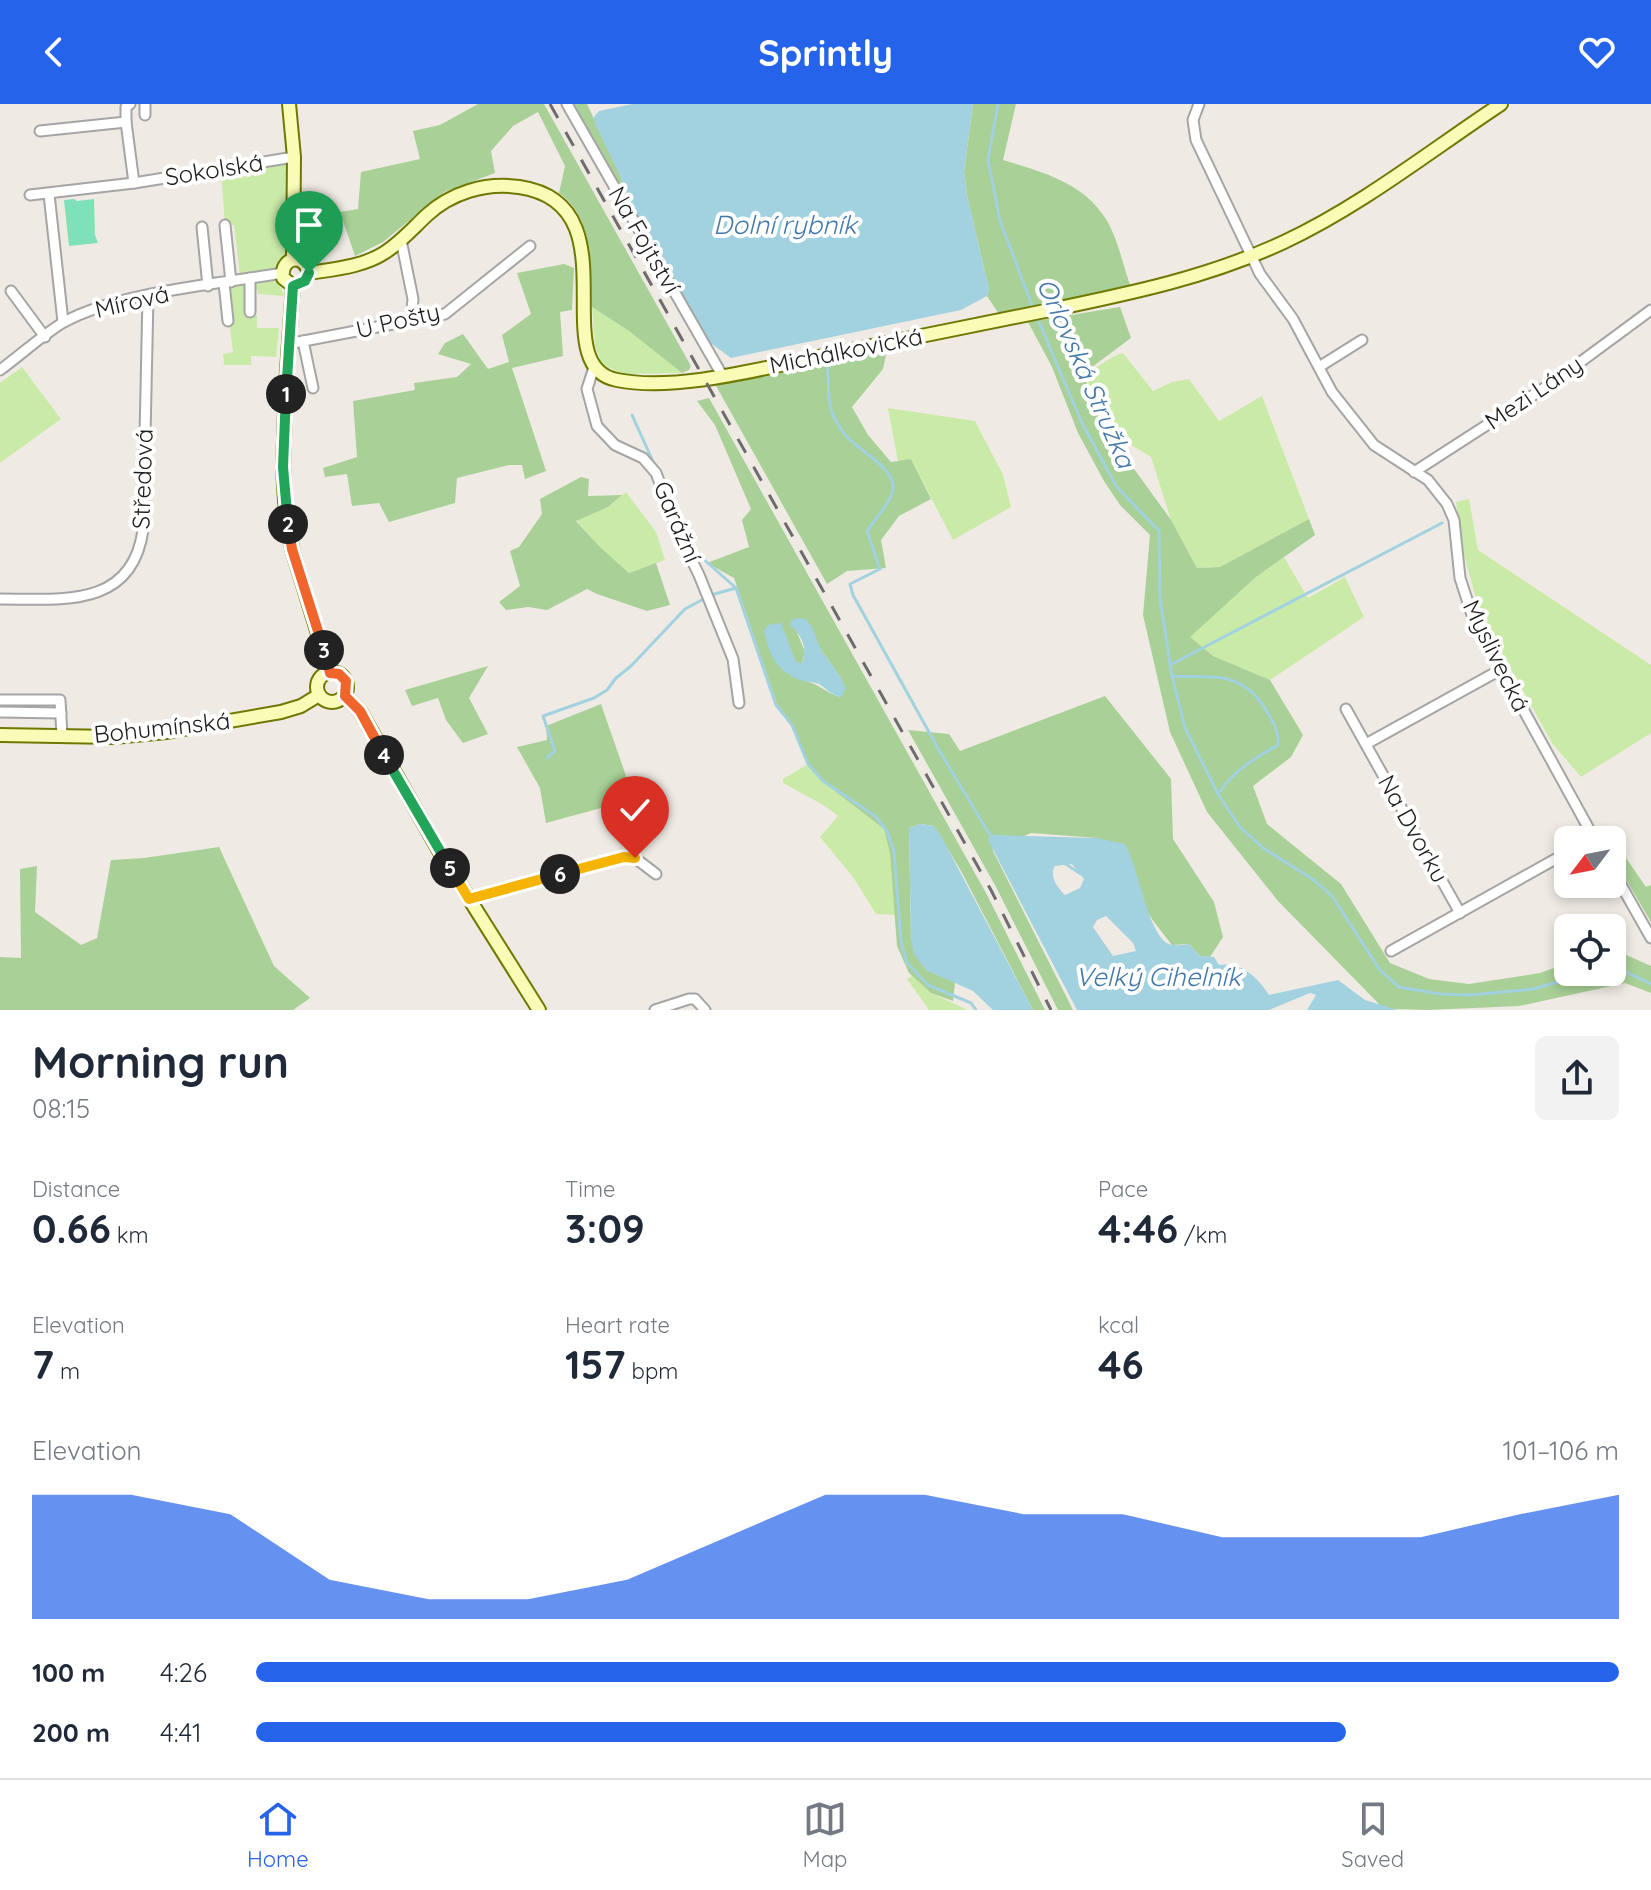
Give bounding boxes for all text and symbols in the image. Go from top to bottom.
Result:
icon: back [32,30,76,74]
text: Sprintly [758,30,893,75]
icon: heart [1575,30,1619,74]
street label: Sokolská [163,146,265,192]
street label: Na Fojtství [602,181,688,299]
pin [275,191,343,273]
icon: arrive [287,203,331,247]
water label: Dolní rybník [713,208,859,241]
water label: Orlovská Stružka [1030,273,1144,474]
street label: Mírová [92,278,172,324]
street label: U Pošty [353,296,443,344]
street label: Michálkovická [767,320,925,380]
street label: Mezi Lány [1479,349,1588,436]
pin: 1 [266,374,306,414]
text: 1 [282,380,290,408]
street label: Středová [125,428,159,530]
street label: Garážní [647,476,709,568]
pin: 2 [268,504,308,544]
text: 2 [282,510,294,538]
street label: Myslivecká [1457,595,1537,717]
pin: 3 [304,630,344,670]
text: 3 [318,636,330,664]
street label: Bohumínská [92,705,232,749]
pin: 4 [364,735,404,775]
text: 4 [378,741,390,769]
street label: Na Dvorku [1372,769,1456,888]
pin [601,776,669,858]
icon: check [613,788,657,832]
north arrow [1554,826,1626,898]
map controls [1554,826,1626,986]
pin: 5 [430,848,470,888]
text: 5 [444,854,456,882]
pin: 6 [540,854,580,894]
text: 6 [554,860,566,888]
button: locate [1554,914,1626,986]
water label: Velký Cihelník [1075,960,1243,993]
text: Morning run [32,1034,289,1089]
button: share [1535,1036,1619,1120]
text: 08:15 [32,1092,90,1125]
text: Distance [32,1175,120,1203]
text: Time [565,1175,616,1203]
text: Pace [1098,1175,1148,1203]
text: 0.66 [32,1203,111,1253]
text: 3:09 [565,1203,645,1253]
text: 4:46 [1098,1203,1178,1253]
text: km [111,1221,149,1249]
text: /km [1178,1221,1227,1249]
text: Elevation [32,1311,125,1339]
text: Heart rate [565,1311,670,1339]
text: kcal [1098,1311,1139,1339]
text: 7 [32,1339,54,1389]
text: 157 [565,1339,626,1389]
text: 46 [1098,1339,1144,1389]
text: m [54,1357,80,1385]
text: bpm [626,1357,678,1385]
text: Elevation [32,1434,142,1467]
text: 101–106 m [1502,1434,1619,1467]
text: 100 m [32,1656,105,1689]
text: 4:26 [160,1656,207,1689]
text: 200 m [32,1716,110,1749]
text: 4:41 [160,1716,202,1749]
tab: Home [247,1797,309,1873]
tab: Map [803,1797,847,1873]
tab: Saved [1341,1797,1404,1873]

